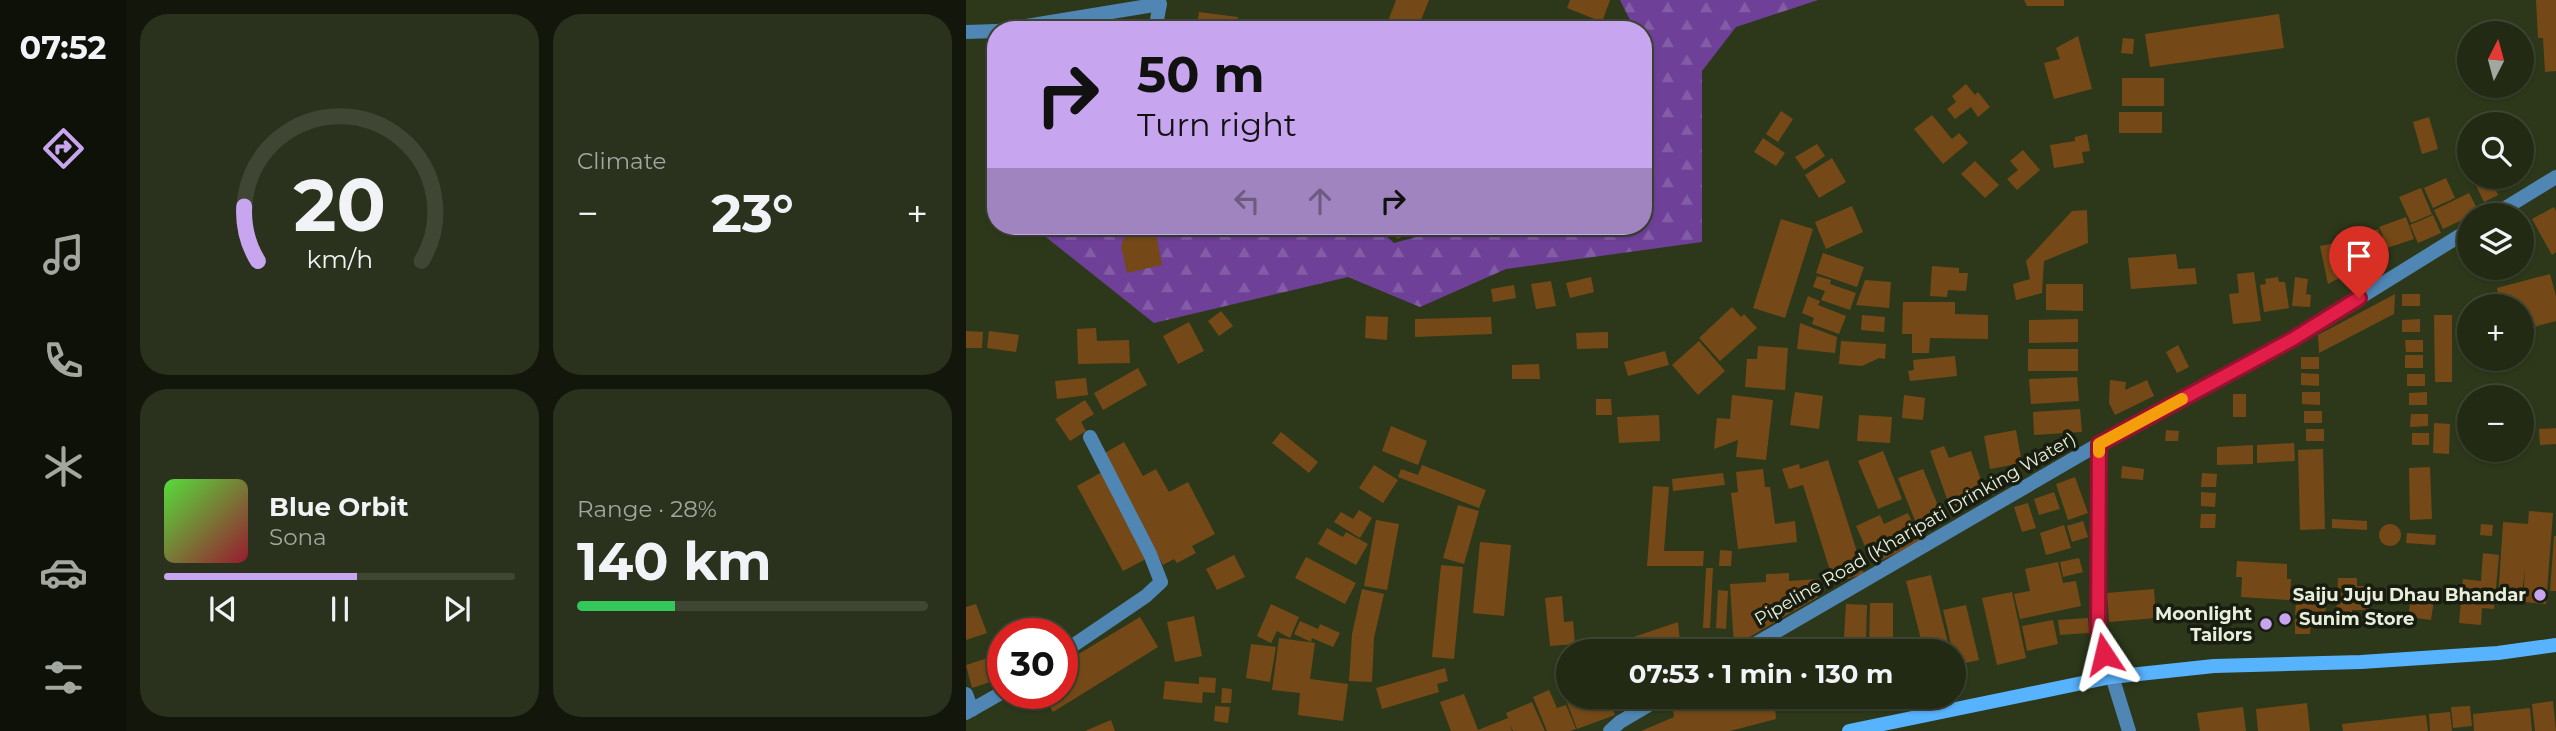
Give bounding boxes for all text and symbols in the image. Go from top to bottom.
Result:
north arrow [2457,21,2534,98]
map controls [2457,21,2534,462]
text: 07:52 [20,28,106,67]
text: 50 m [1137,45,1265,104]
icon: right [1022,49,1113,140]
text: Turn right [1137,105,1297,144]
button: search [2457,112,2534,189]
icon: directions [39,124,88,173]
text: Climate [577,147,666,175]
text: 20 [293,161,386,249]
text: 23° [711,182,794,245]
icon: left [1228,182,1266,220]
icon: ahead [1301,182,1339,220]
icon: right [1374,182,1412,220]
text: − [577,190,599,237]
text: + [906,190,928,237]
button: layers [2457,203,2534,280]
pin [2329,226,2389,298]
icon: music [39,230,88,279]
icon: arrive [2340,237,2378,275]
text: km/h [306,243,373,273]
button: + [2457,294,2534,371]
icon: phone [39,336,88,385]
button: − [2457,385,2534,462]
street label: Pipeline Road (Kharipati Drinking Water) [1750,428,2080,630]
icon: climate [39,442,88,491]
text: Blue Orbit [269,491,408,523]
text: Range · 28% [577,495,717,523]
text: Sona [269,523,327,551]
text: 140 km [577,530,772,593]
icon: car [39,548,88,597]
place label: Saiju Juju Dhau Bhandar [2293,584,2526,606]
marker: Saiju Juju Dhau Bhandar [2532,587,2548,603]
icon: previous [204,590,242,628]
icon: pause [321,590,359,628]
icon: next [438,590,476,628]
place label: Moonlight Tailors [2155,603,2252,646]
place label: Sunim Store [2299,608,2414,630]
marker: Sunim Store [2277,611,2293,627]
marker: Moonlight Tailors [2258,616,2274,632]
position arrow [2067,617,2141,691]
speed limit sign: 30 [987,618,1078,709]
icon: filters [39,653,88,702]
text: 07:53 · 1 min · 130 m [1629,658,1893,690]

